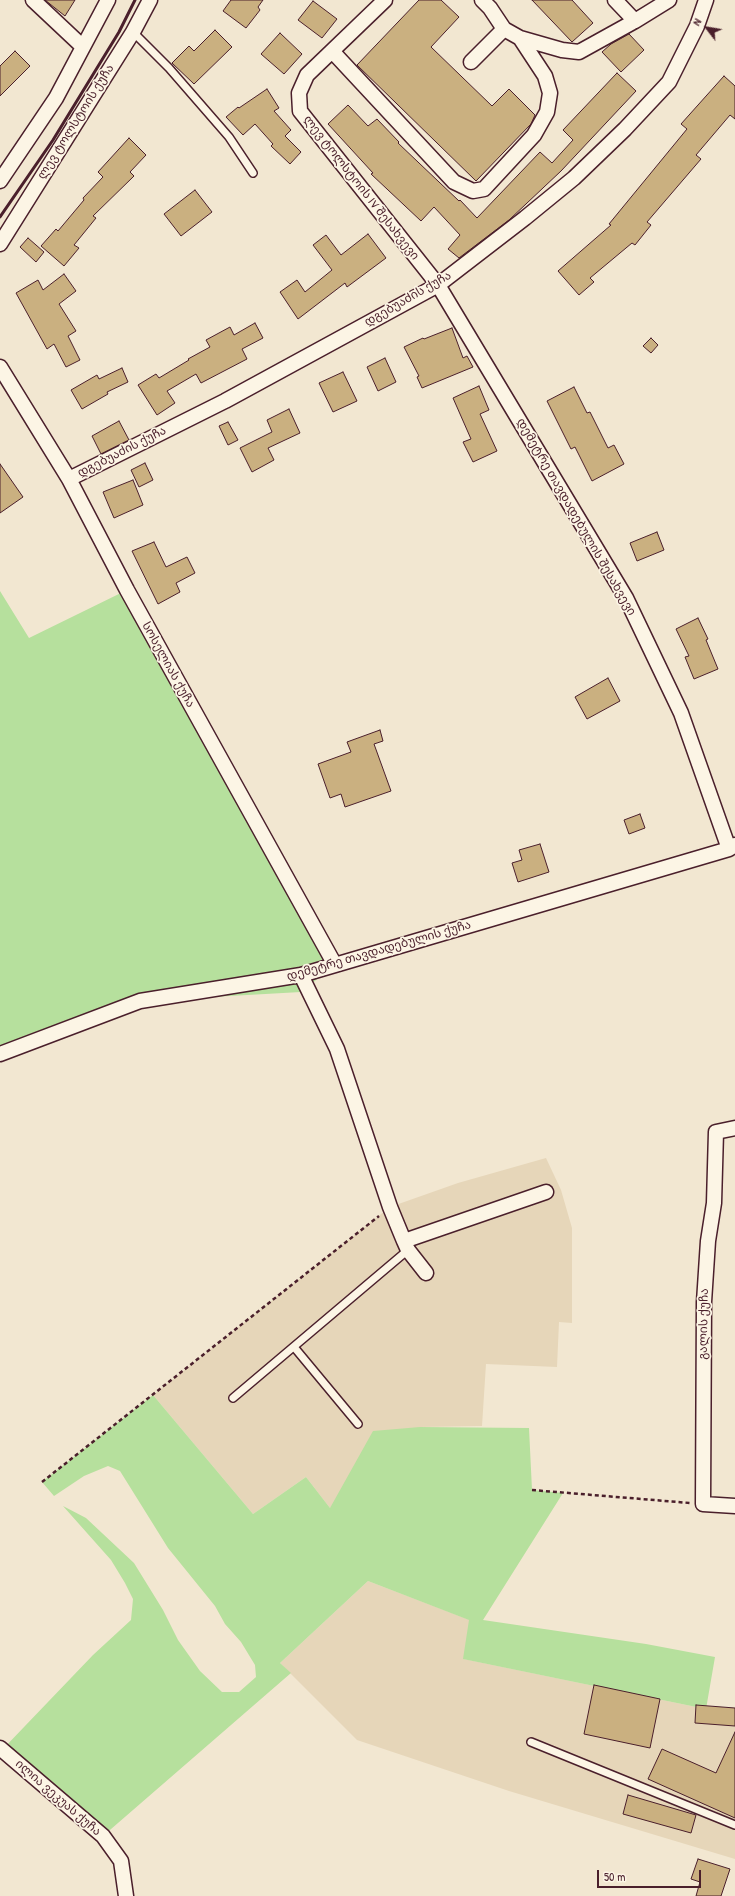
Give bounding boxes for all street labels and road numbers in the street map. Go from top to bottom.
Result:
street label: ლევ ტოლსტოის ქუჩა [35,62,117,182]
street label: ლევ ტოლსტოის IV შესახვევი [300,113,422,263]
street label: დგებუაძის ქუჩა [362,268,454,330]
street label: დემეტრე თავდადებულის შესახვევი [513,416,639,618]
street label: დგებუაძის ქუჩა [75,423,169,481]
street label: სოსელიას ქუჩა [139,620,197,710]
street label: დემეტრე თავდადებულის ქუჩა [285,918,473,984]
street label: გალის ქუჩა [696,1288,712,1360]
street label: ილია ვეკუას ქუჩა [12,1757,104,1839]

